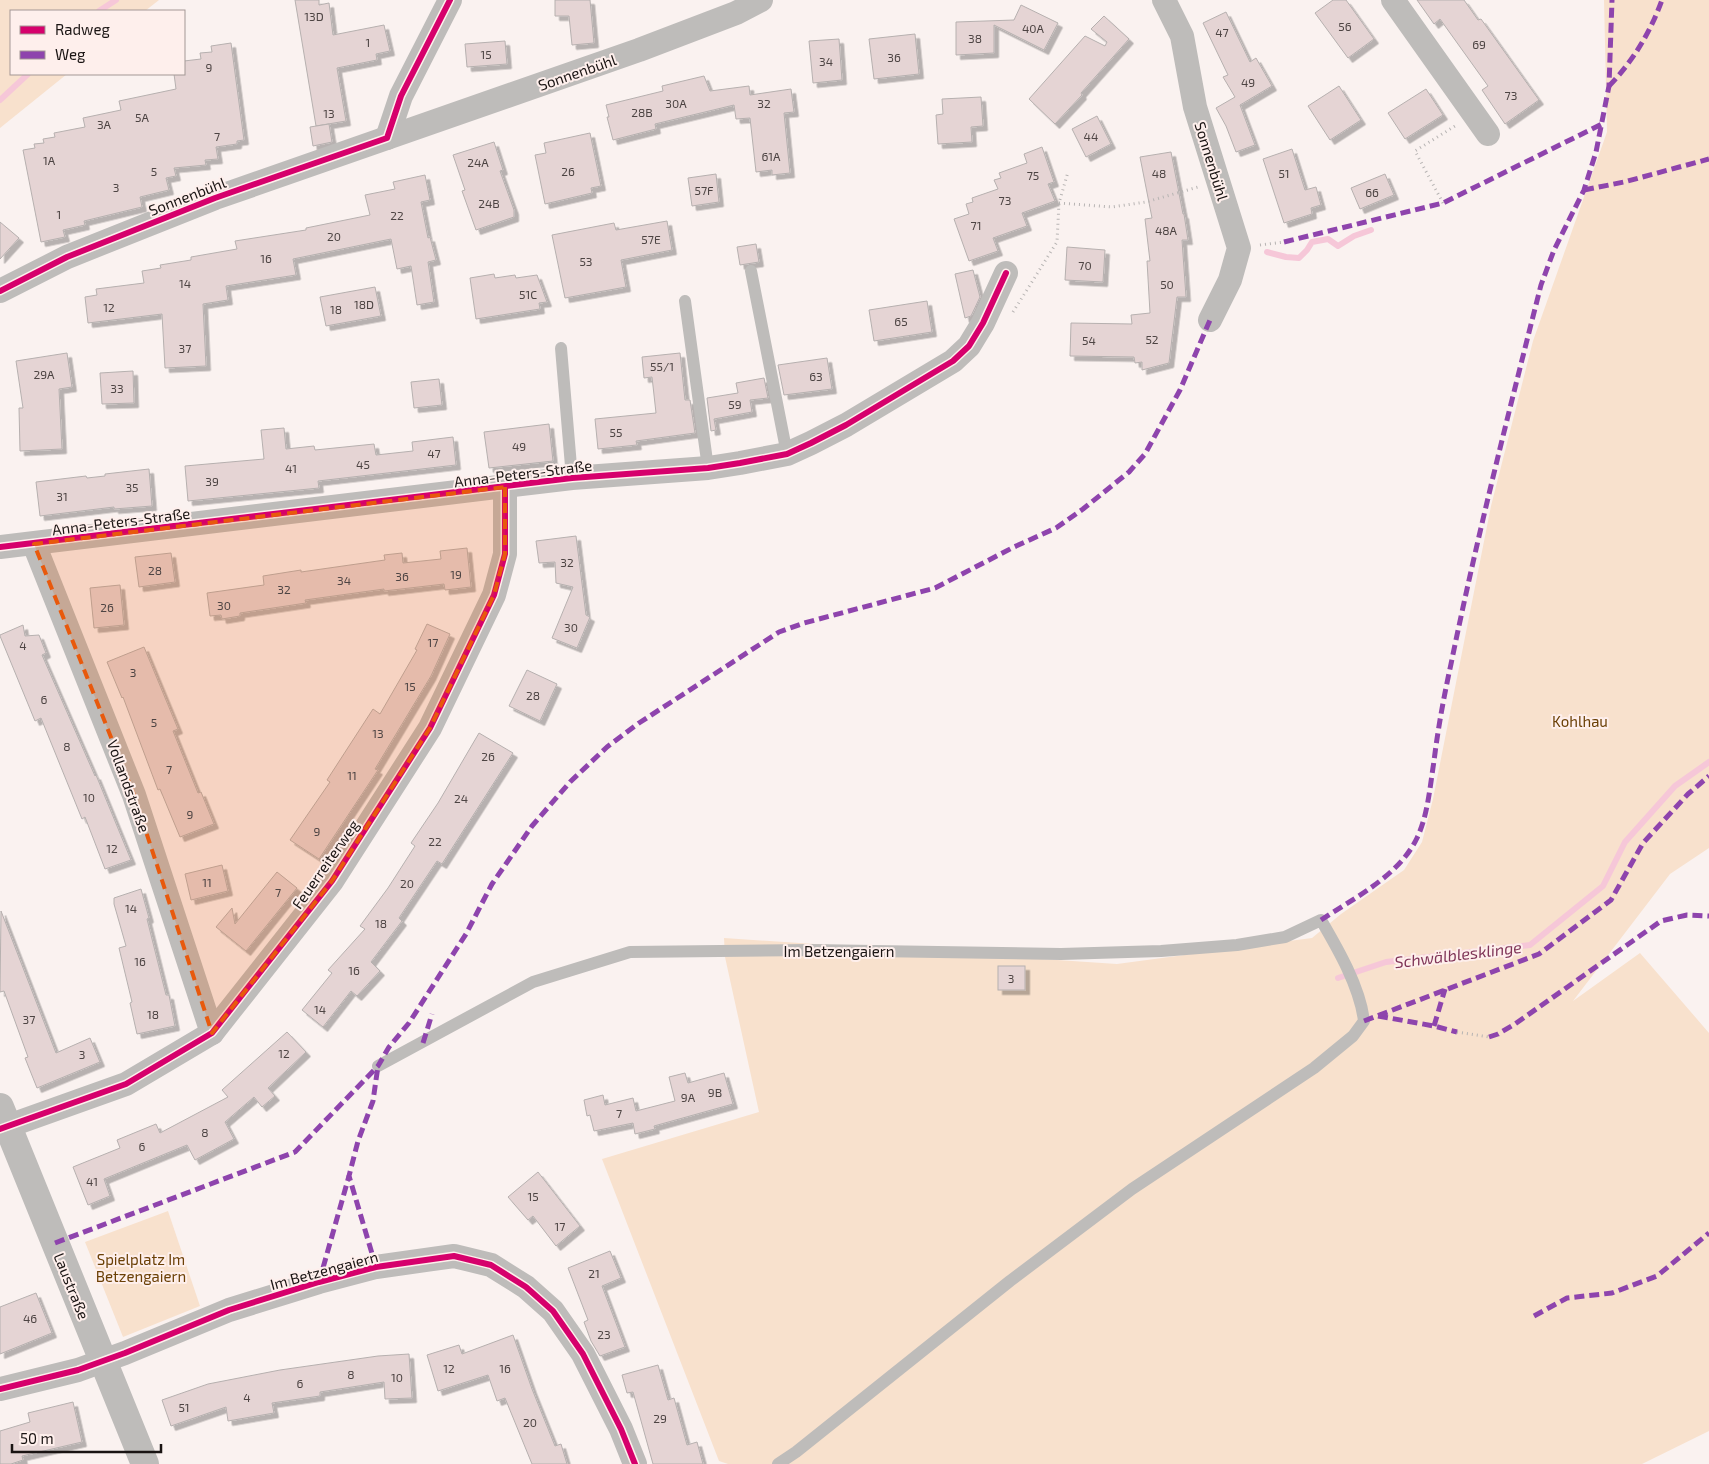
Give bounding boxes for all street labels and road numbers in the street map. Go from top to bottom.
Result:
street label: Sonnenbühl [536,50,619,94]
street label: Sonnenbühl [1191,119,1233,203]
street label: Sonnenbühl [146,173,229,219]
street label: Anna-Peters-Straße [453,456,593,490]
street label: Anna-Peters-Straße [51,504,191,538]
street label: Vollandstraße [104,737,154,835]
street label: Feuerreiterweg [288,815,363,912]
street label: Im Betzengaiern [784,942,894,960]
street label: Im Betzengaiern [268,1247,380,1293]
street label: Laustraße [50,1250,94,1322]

